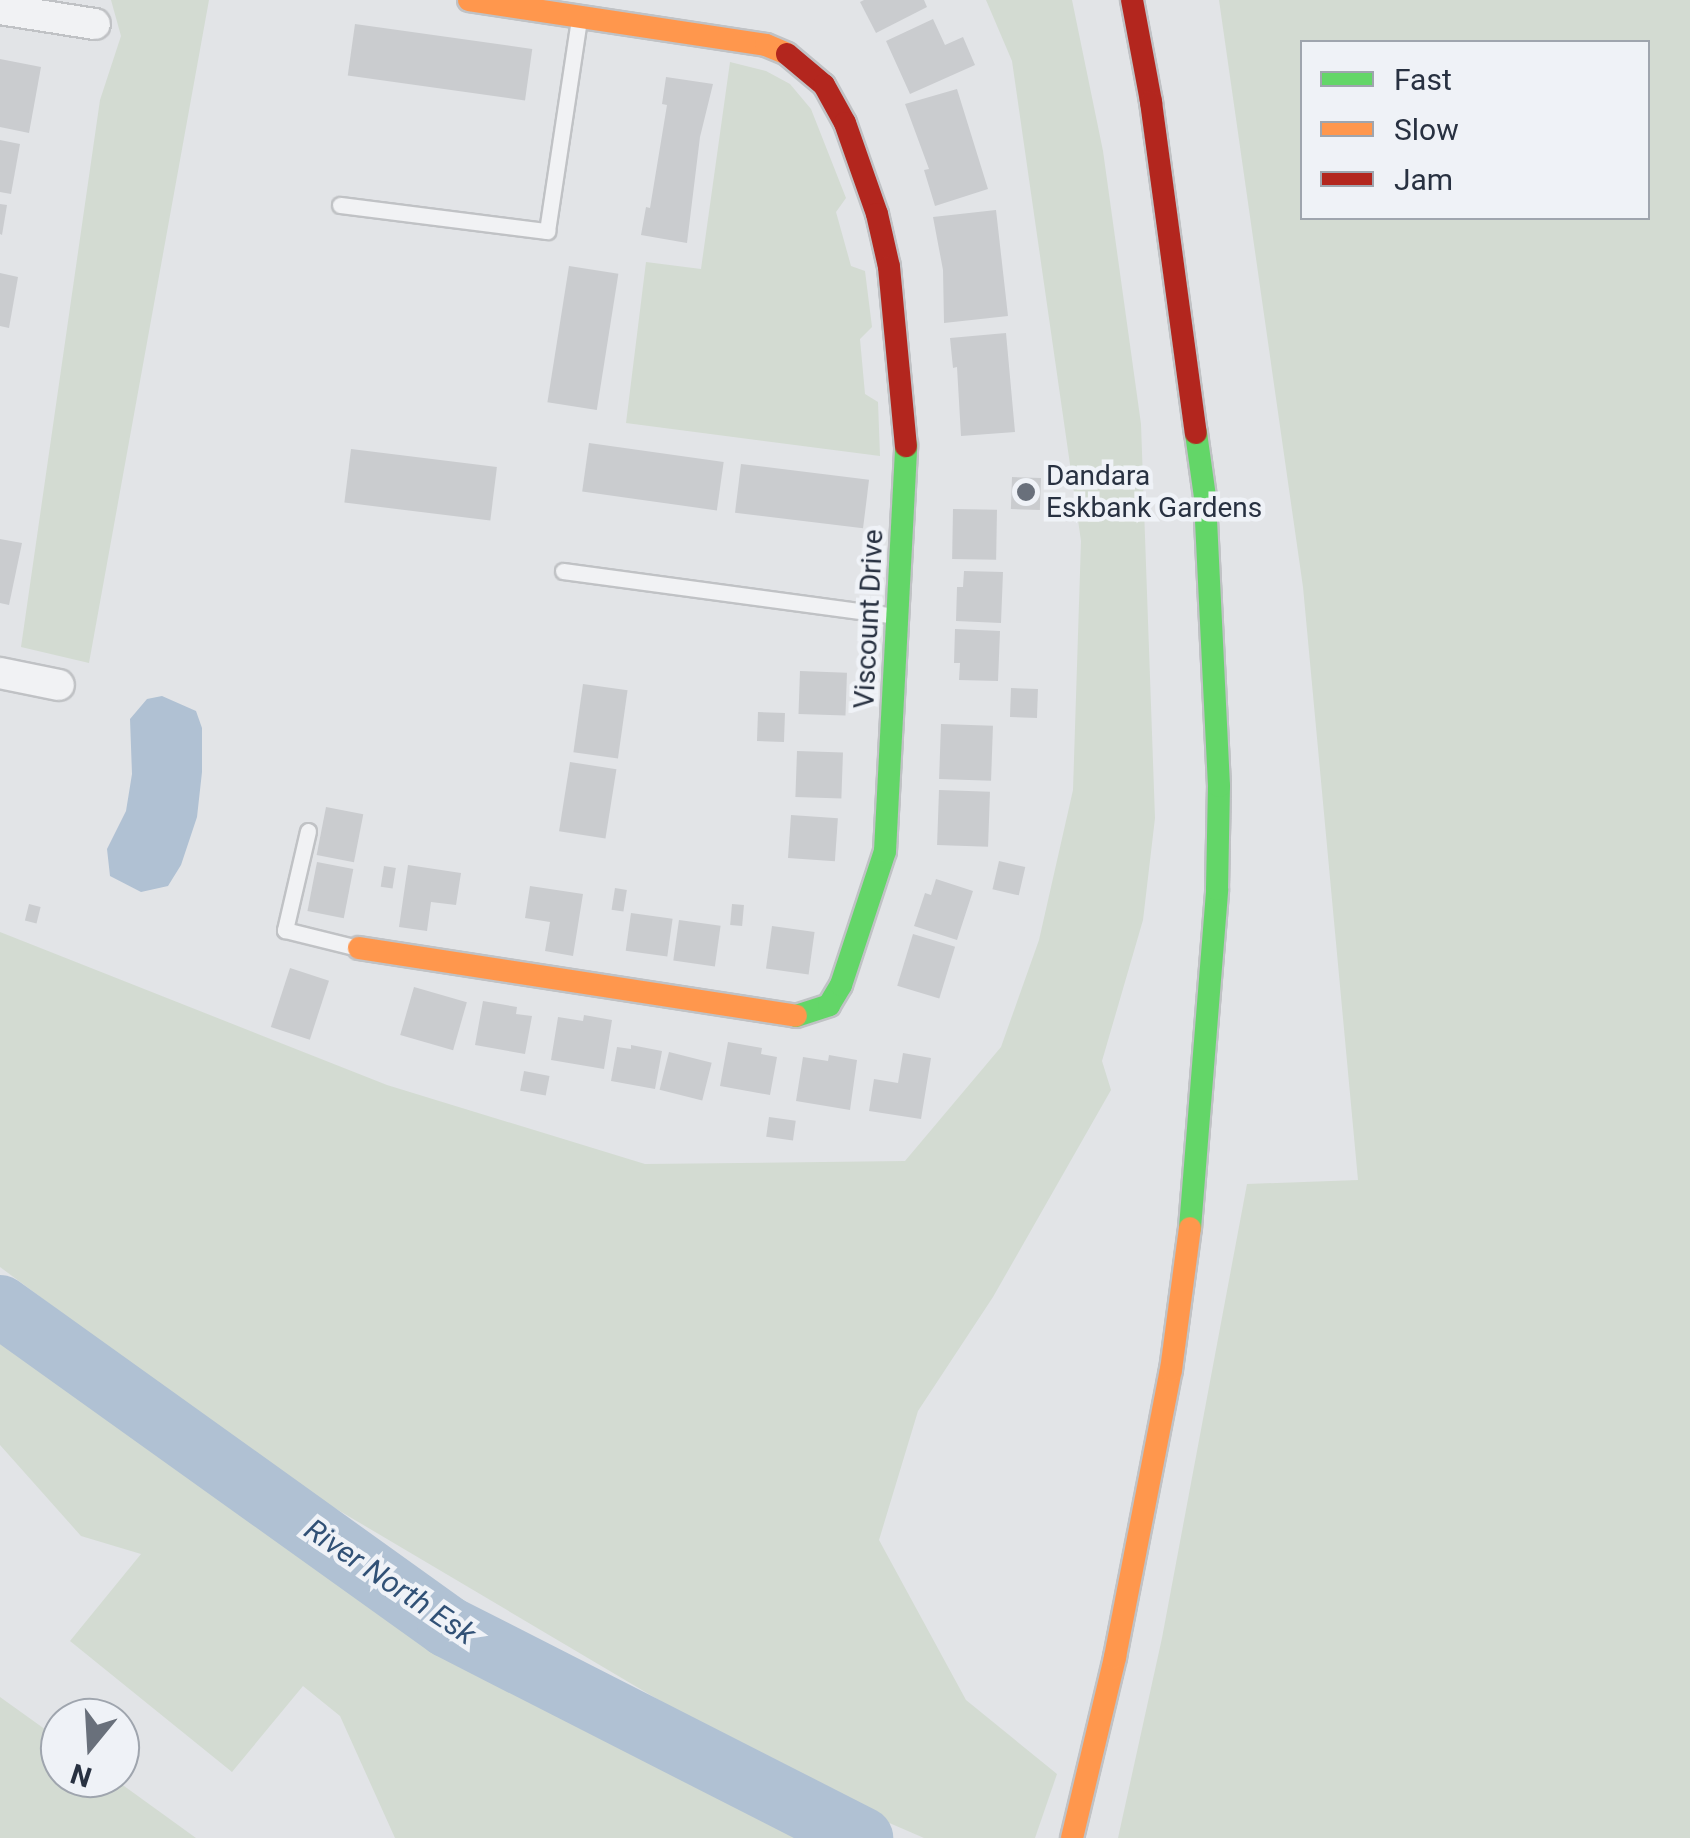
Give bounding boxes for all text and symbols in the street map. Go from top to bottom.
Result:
legend [1300,40,1650,220]
text: Fast [1394,62,1452,97]
text: Slow [1394,112,1459,147]
text: Jam [1394,162,1453,197]
place label: Dandara Eskbank Gardens [1046,459,1262,525]
marker: Dandara Eskbank Gardens [1015,481,1037,503]
street label: Viscount Drive [848,528,890,710]
water label: River North Esk [298,1512,482,1652]
north arrow [40,1698,140,1798]
text: N [67,1756,96,1794]

